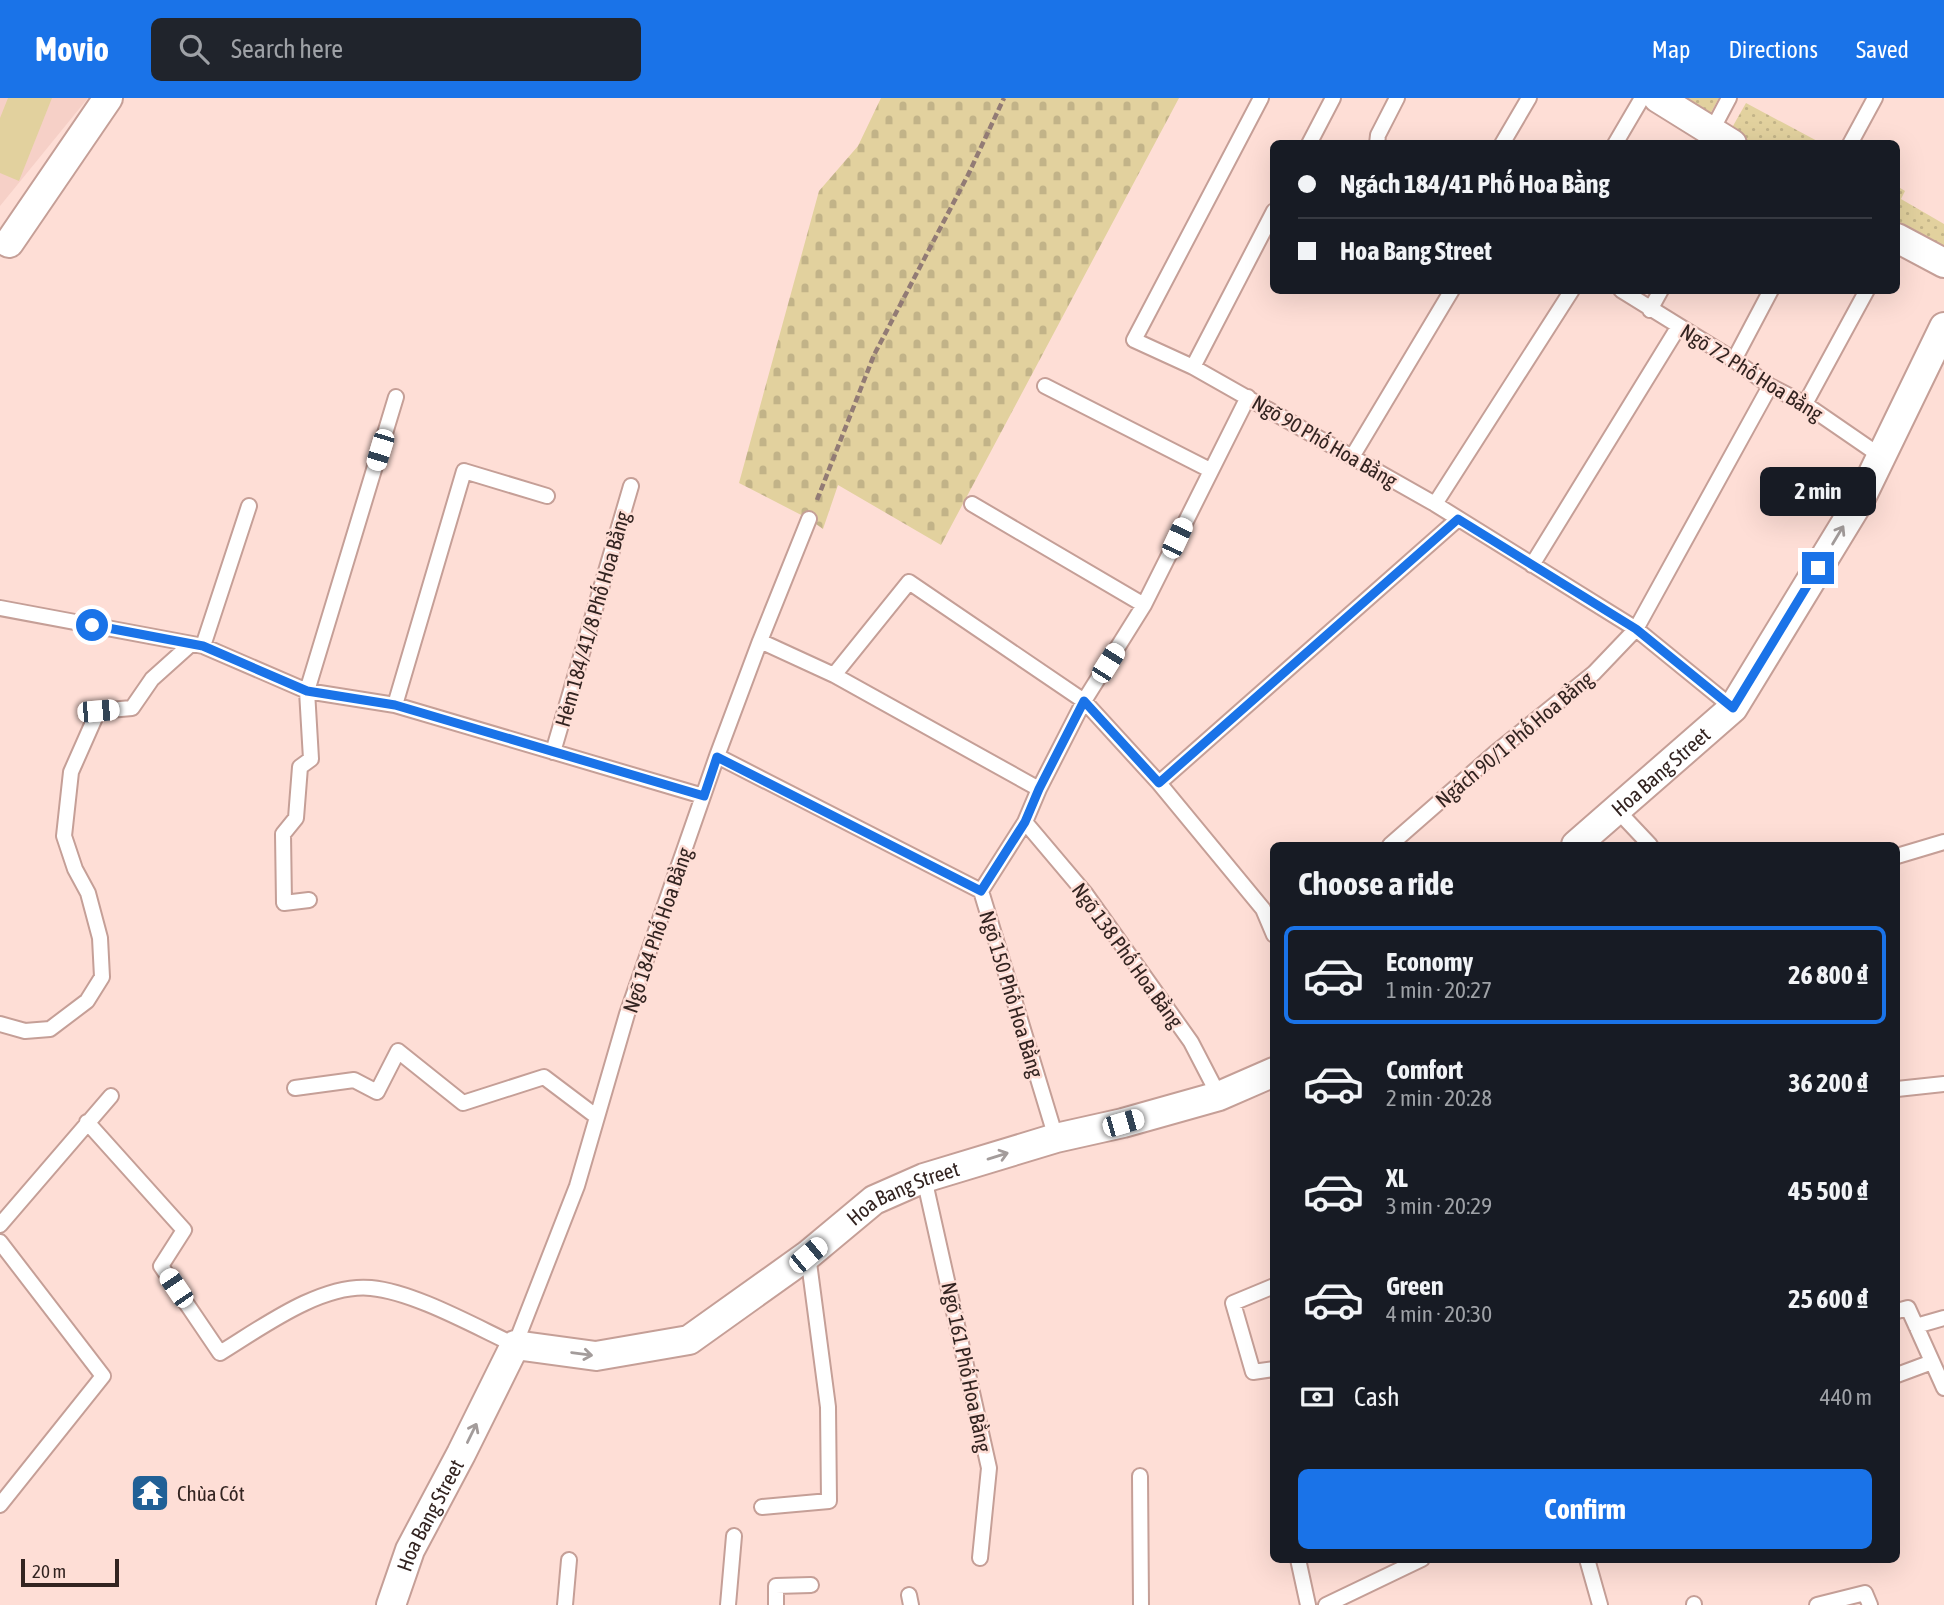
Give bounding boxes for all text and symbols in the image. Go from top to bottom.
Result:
search box [151,18,641,81]
text: Movio [35,30,109,68]
icon: search [175,30,213,68]
text: Search here [231,34,343,64]
text: Map [1652,36,1690,63]
text: Directions [1728,36,1818,63]
text: Saved [1856,36,1909,63]
text: Ngách 184/41 Phố Hoa Bằng [1340,169,1610,199]
text: Hoa Bang Street [1340,236,1492,266]
street label: Ngõ 72 Phố Hoa Bằng [1676,319,1828,425]
street label: Ngõ 90 Phố Hoa Bằng [1248,390,1402,492]
car [364,427,397,473]
callout: 2 min [1760,466,1876,516]
text: 2 min [1795,478,1841,504]
street label: Hẻm 184/41/8 Phố Hoa Bằng [550,509,634,729]
car [1159,515,1196,561]
one-way arrow [1832,526,1846,546]
route end [1802,552,1834,584]
route start [76,609,108,641]
car [1088,640,1129,686]
street label: Ngách 90/1 Phố Hoa Bằng [1430,666,1598,812]
car [77,699,120,723]
street label: Hoa Bang Street [1606,722,1715,821]
street label: Ngõ 184 Phố Hoa Bằng [617,844,697,1016]
text: Choose a ride [1298,865,1454,902]
street label: Ngõ 138 Phố Hoa Bằng [1067,878,1189,1032]
street label: Ngõ 150 Phố Hoa Bằng [975,908,1049,1080]
icon: car [1302,944,1365,1007]
text: Economy [1386,947,1473,977]
text: 26 800 ₫ [1788,960,1868,990]
text: 1 min · 20:27 [1386,977,1492,1003]
icon: car [1302,1052,1365,1115]
text: Comfort [1386,1055,1463,1085]
text: 36 200 ₫ [1788,1068,1868,1098]
text: 2 min · 20:28 [1386,1085,1492,1111]
car [1100,1107,1147,1139]
one-way arrow [987,1148,1009,1161]
street label: Hoa Bang Street [842,1156,962,1230]
icon: car [1302,1160,1365,1223]
text: XL [1386,1163,1408,1193]
text: 45 500 ₫ [1788,1176,1868,1206]
text: 3 min · 20:29 [1386,1193,1492,1219]
car [786,1233,831,1277]
car [156,1265,197,1311]
icon: car [1302,1268,1365,1331]
text: Green [1386,1271,1444,1301]
street label: Ngõ 161 Phố Hoa Bằng [937,1280,997,1454]
text: 25 600 ₫ [1788,1284,1868,1314]
text: 4 min · 20:30 [1386,1301,1492,1327]
one-way arrow [571,1348,593,1361]
icon: cash [1298,1378,1336,1416]
text: Cash [1354,1382,1400,1412]
text: 440 m [1820,1384,1872,1410]
one-way arrow [465,1423,479,1444]
street label: Hoa Bang Street [392,1455,468,1574]
button: Confirm [1298,1469,1872,1549]
temple icon: Chùa Cót [129,1472,171,1514]
place label: Chùa Cót [177,1481,245,1505]
scale bar [21,1556,119,1588]
text: 20 m [32,1560,66,1582]

